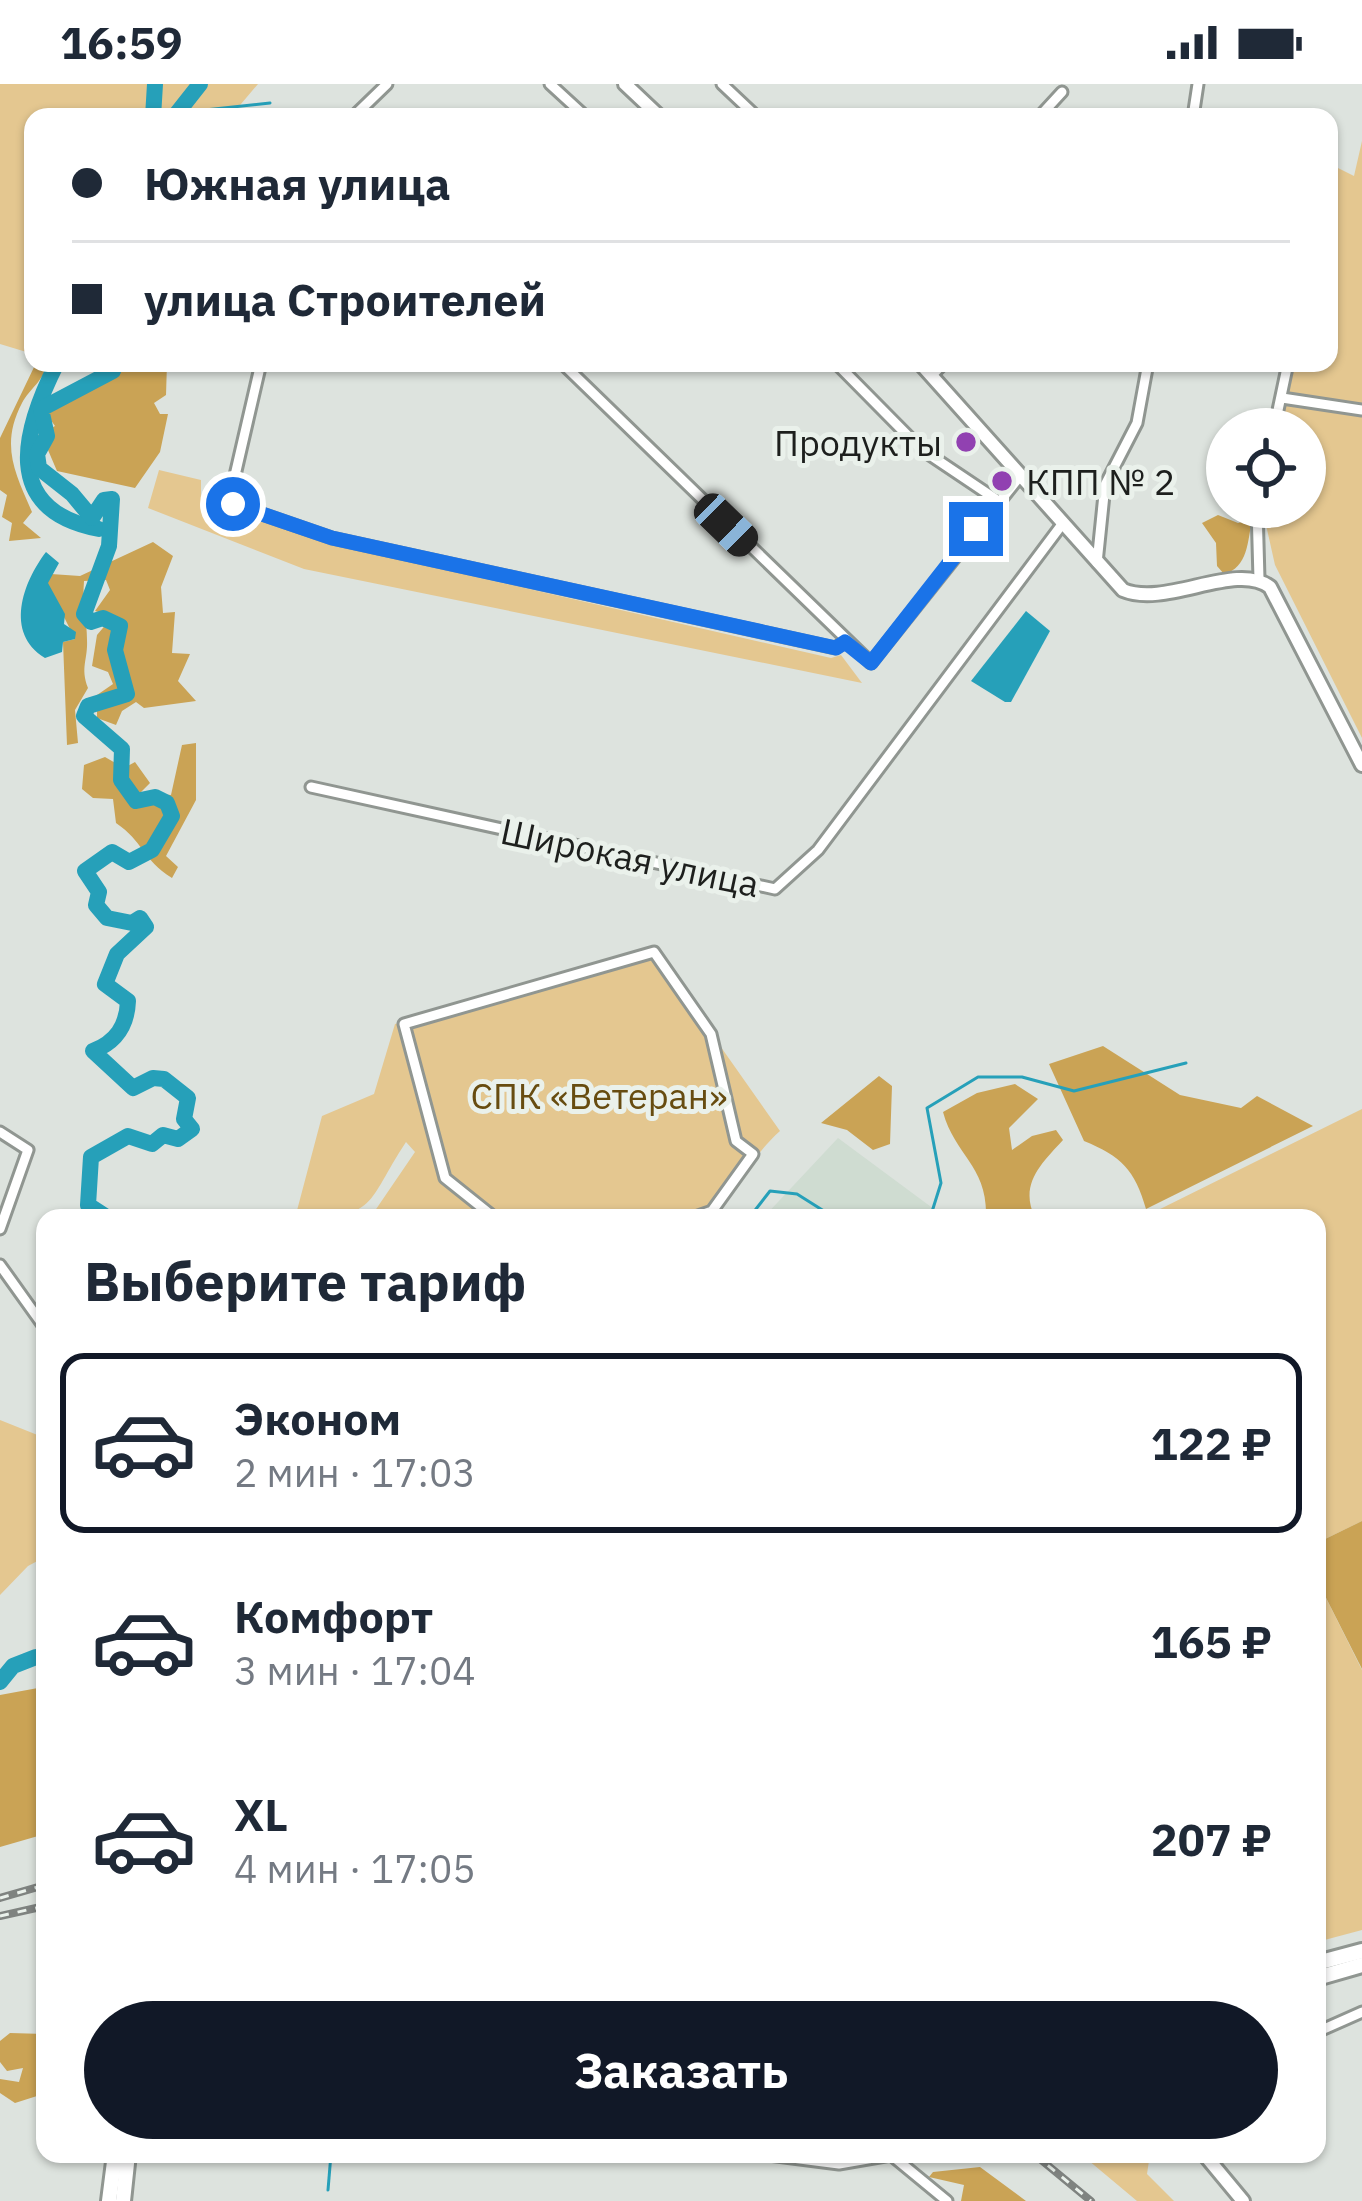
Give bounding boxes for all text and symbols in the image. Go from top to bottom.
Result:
text: 16:59 [60,13,183,71]
text: Южная улица [144,154,451,212]
text: улица Строителей [144,270,546,328]
map controls [1206,408,1326,528]
button: locate [1206,408,1326,528]
place label: Продукты [774,419,942,466]
marker: Продукты [953,429,979,455]
place label: КПП № 2 [1026,458,1175,505]
marker: КПП № 2 [989,468,1015,494]
route start [206,477,260,531]
car [688,487,764,563]
route end [949,502,1003,556]
street label: Широкая улица [497,807,763,907]
park label: СПК «Ветеран» [471,1072,727,1119]
text: Выберите тариф [84,1246,526,1316]
icon: car [90,1389,198,1497]
text: Эконом [234,1389,401,1447]
text: 122 ₽ [1151,1414,1272,1472]
text: 2 мин · 17:03 [234,1447,476,1498]
icon: car [90,1587,198,1695]
text: Комфорт [234,1587,433,1645]
text: 165 ₽ [1151,1612,1272,1670]
text: 3 мин · 17:04 [234,1645,476,1696]
icon: car [90,1785,198,1893]
text: XL [234,1785,288,1843]
text: 207 ₽ [1151,1810,1272,1868]
text: 4 мин · 17:05 [234,1843,476,1894]
button: Заказать [84,2001,1278,2139]

